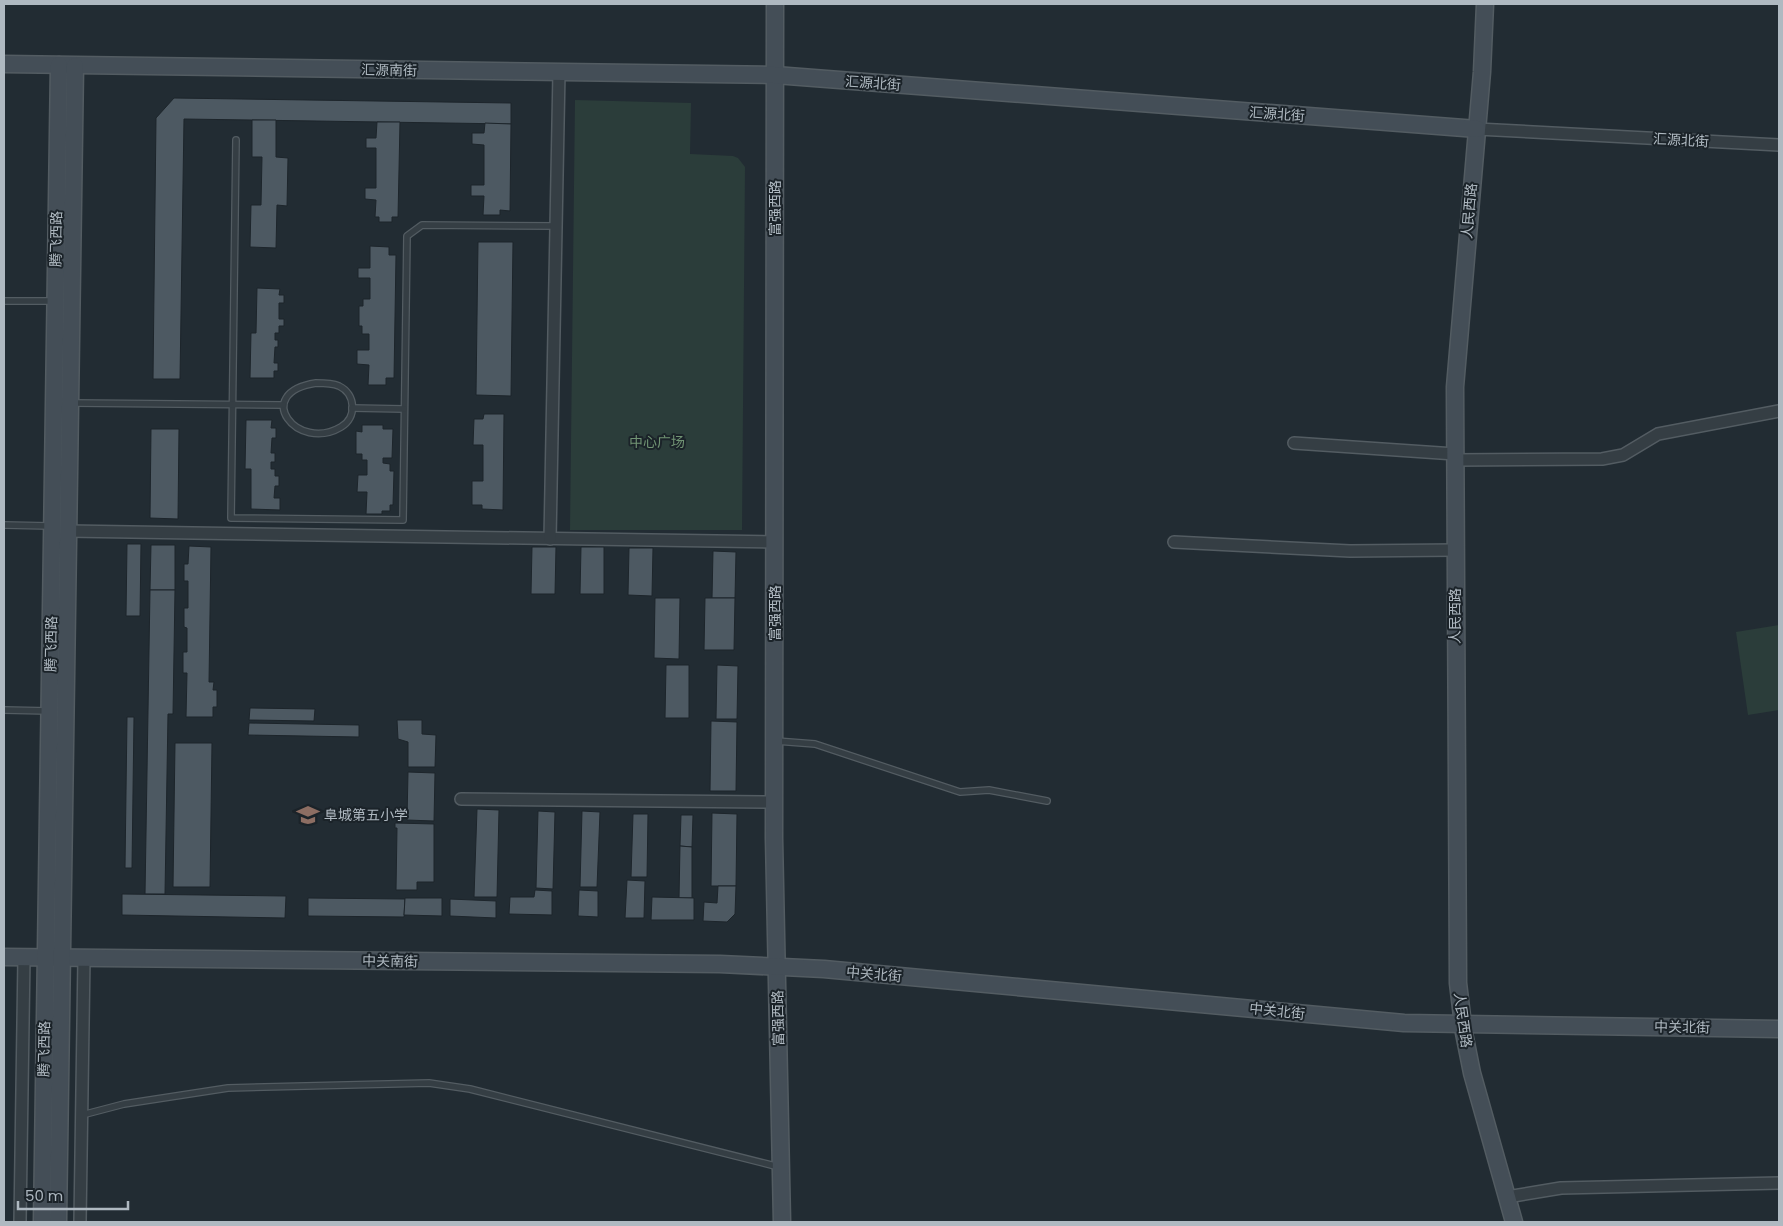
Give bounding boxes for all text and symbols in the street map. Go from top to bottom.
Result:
street label: 汇源南街 [361,60,417,80]
street label: 汇源北街 [844,71,902,95]
street label: 汇源北街 [1248,102,1306,126]
street label: 汇源北街 [1653,129,1709,151]
street label: 富强西路 [765,180,785,236]
street label: 人民西路 [1457,182,1481,240]
street label: 腾飞西路 [46,211,66,267]
park label: 中心广场 [629,432,685,452]
street label: 富强西路 [765,585,785,641]
street label: 人民西路 [1445,588,1465,644]
street label: 腾飞西路 [41,616,61,672]
school or university icon: 阜城第五小学 [295,802,321,828]
place label: 阜城第五小学 [324,805,408,825]
street label: 中关南街 [362,951,418,971]
street label: 中关北街 [845,962,903,986]
street label: 富强西路 [768,990,788,1046]
street label: 人民西路 [1449,991,1477,1049]
street label: 中关北街 [1248,998,1306,1024]
street label: 中关北街 [1654,1017,1710,1037]
street label: 腾飞西路 [34,1021,54,1077]
scale bar [18,1178,128,1210]
text: 50 m [25,1185,63,1206]

